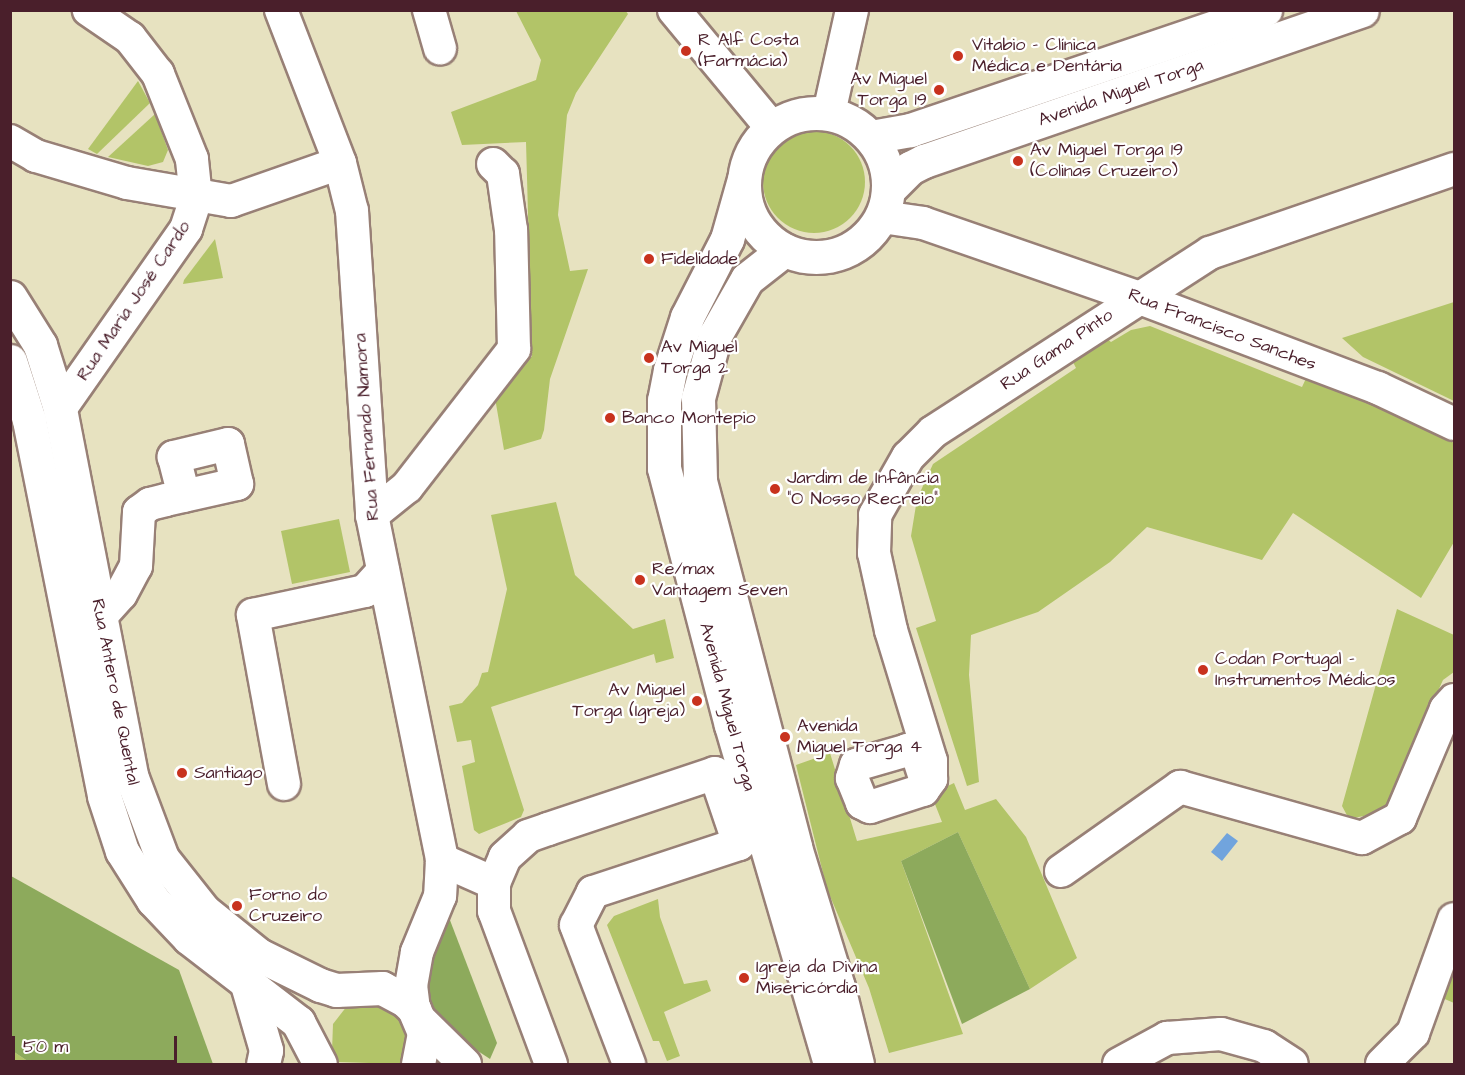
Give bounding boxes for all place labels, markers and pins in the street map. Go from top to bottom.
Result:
place label: R Alf Costa (Farmácia) [698,30,799,72]
place label: Vitabio - Clínica Médica e Dentária [972,35,1122,78]
marker: R Alf Costa (Farmácia) [679,44,693,58]
marker: Vitabio - Clínica Médica e Dentária [949,47,967,65]
place label: Av Miguel Torga 19 [850,69,927,112]
marker: Av Miguel Torga 19 [932,83,946,97]
place label: Av Miguel Torga 19 (Colinas Cruzeiro) [1030,140,1183,182]
marker: Av Miguel Torga 19 (Colinas Cruzeiro) [1011,154,1025,168]
place label: Fidelidade [661,248,738,270]
marker: Fidelidade [642,252,656,266]
place label: Av Miguel Torga 2 [661,337,738,380]
marker: Av Miguel Torga 2 [642,351,656,365]
place label: Banco Montepio [622,407,756,429]
marker: Banco Montepio [603,411,617,425]
place label: Jardim de Infância "O Nosso Recreio" [787,468,939,510]
marker: Jardim de Infância "O Nosso Recreio" [768,482,782,496]
place label: Re/max Vantagem Seven [652,559,787,602]
marker: Re/max Vantagem Seven [633,573,647,587]
place label: Codan Portugal - Instrumentos Médicos [1215,649,1396,692]
marker: Codan Portugal - Instrumentos Médicos [1196,663,1210,677]
place label: Av Miguel Torga (Igreja) [572,680,685,722]
marker: Av Miguel Torga (Igreja) [690,694,704,708]
place label: Avenida Miguel Torga 4 [797,716,922,758]
marker: Avenida Miguel Torga 4 [778,730,792,744]
place label: Santiago [194,762,262,784]
marker: Santiago [175,766,189,780]
place label: Forno do Cruzeiro [249,885,327,928]
marker: Forno do Cruzeiro [230,899,244,913]
place label: Igreja da Divina Misericórdia [756,957,877,1000]
marker: Igreja da Divina Misericórdia [737,971,751,985]

